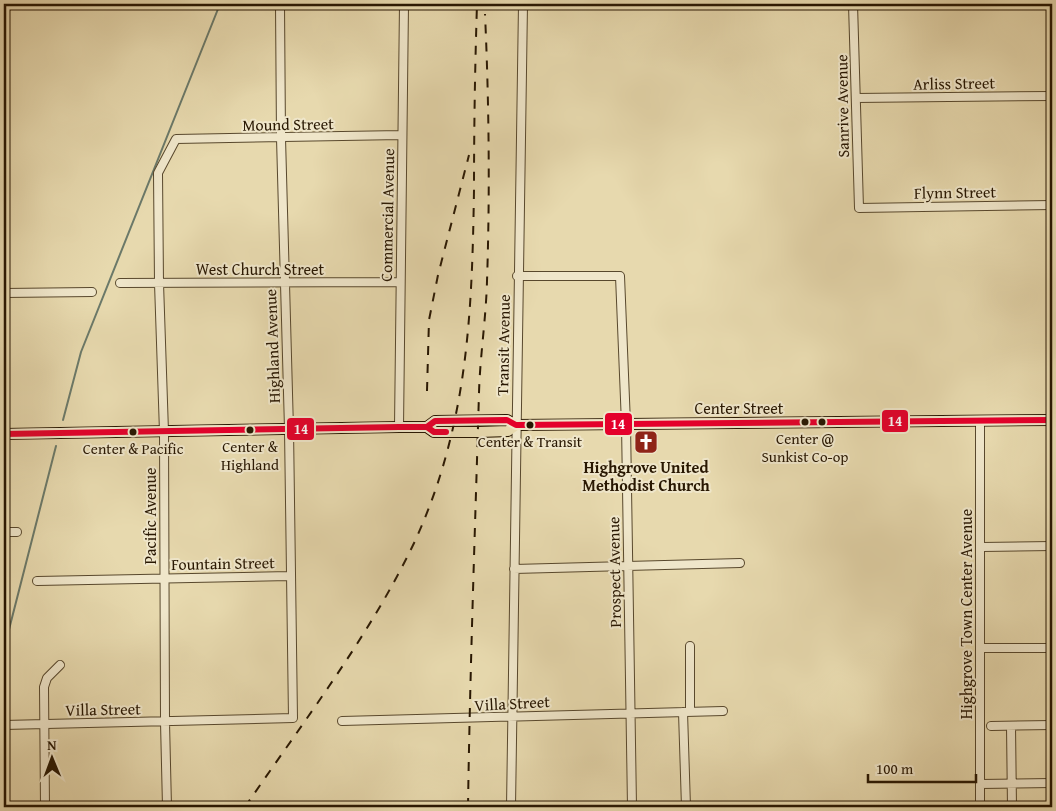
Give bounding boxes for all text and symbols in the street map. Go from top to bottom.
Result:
street label: Sanrive Avenue [829,54,855,158]
street label: Arliss Street [913,70,996,96]
street label: Mound Street [242,111,334,137]
street label: Commercial Avenue [374,148,400,282]
street label: Flynn Street [914,179,997,205]
street label: West Church Street [196,257,325,281]
street label: Highland Avenue [258,288,286,404]
street label: Transit Avenue [490,294,516,396]
street label: Center Street [695,396,784,420]
line badge: 14 [881,409,909,433]
text: 14 [888,411,902,431]
line badge: 14 [604,412,633,436]
text: 14 [611,414,625,434]
line badge: 14 [286,417,315,441]
marker: Center @ Sunkist Co-op [800,417,810,427]
unlabelled marker [817,417,827,427]
text: 14 [294,419,308,439]
marker: Center & Transit [525,420,535,430]
marker: Center & Highland [245,425,255,435]
marker: Center & Pacific [128,427,138,437]
place label: Center @ Sunkist Co-op [762,428,848,467]
church icon: Highgrove United Methodist Church [633,429,659,455]
place label: Center & Transit [478,431,583,452]
place label: Center & Highland [221,436,279,475]
place label: Center & Pacific [83,438,184,459]
place label: Highgrove United Methodist Church [582,455,710,497]
street label: Pacific Avenue [138,467,162,565]
street label: Highgrove Town Center Avenue [954,509,978,719]
street label: Prospect Avenue [601,516,627,628]
street label: Fountain Street [171,550,275,576]
street label: Villa Street [474,689,551,717]
street label: Villa Street [65,696,141,722]
north arrow [28,734,78,784]
text: N [47,735,57,755]
scale bar [868,751,976,783]
text: 100 m [876,758,914,779]

